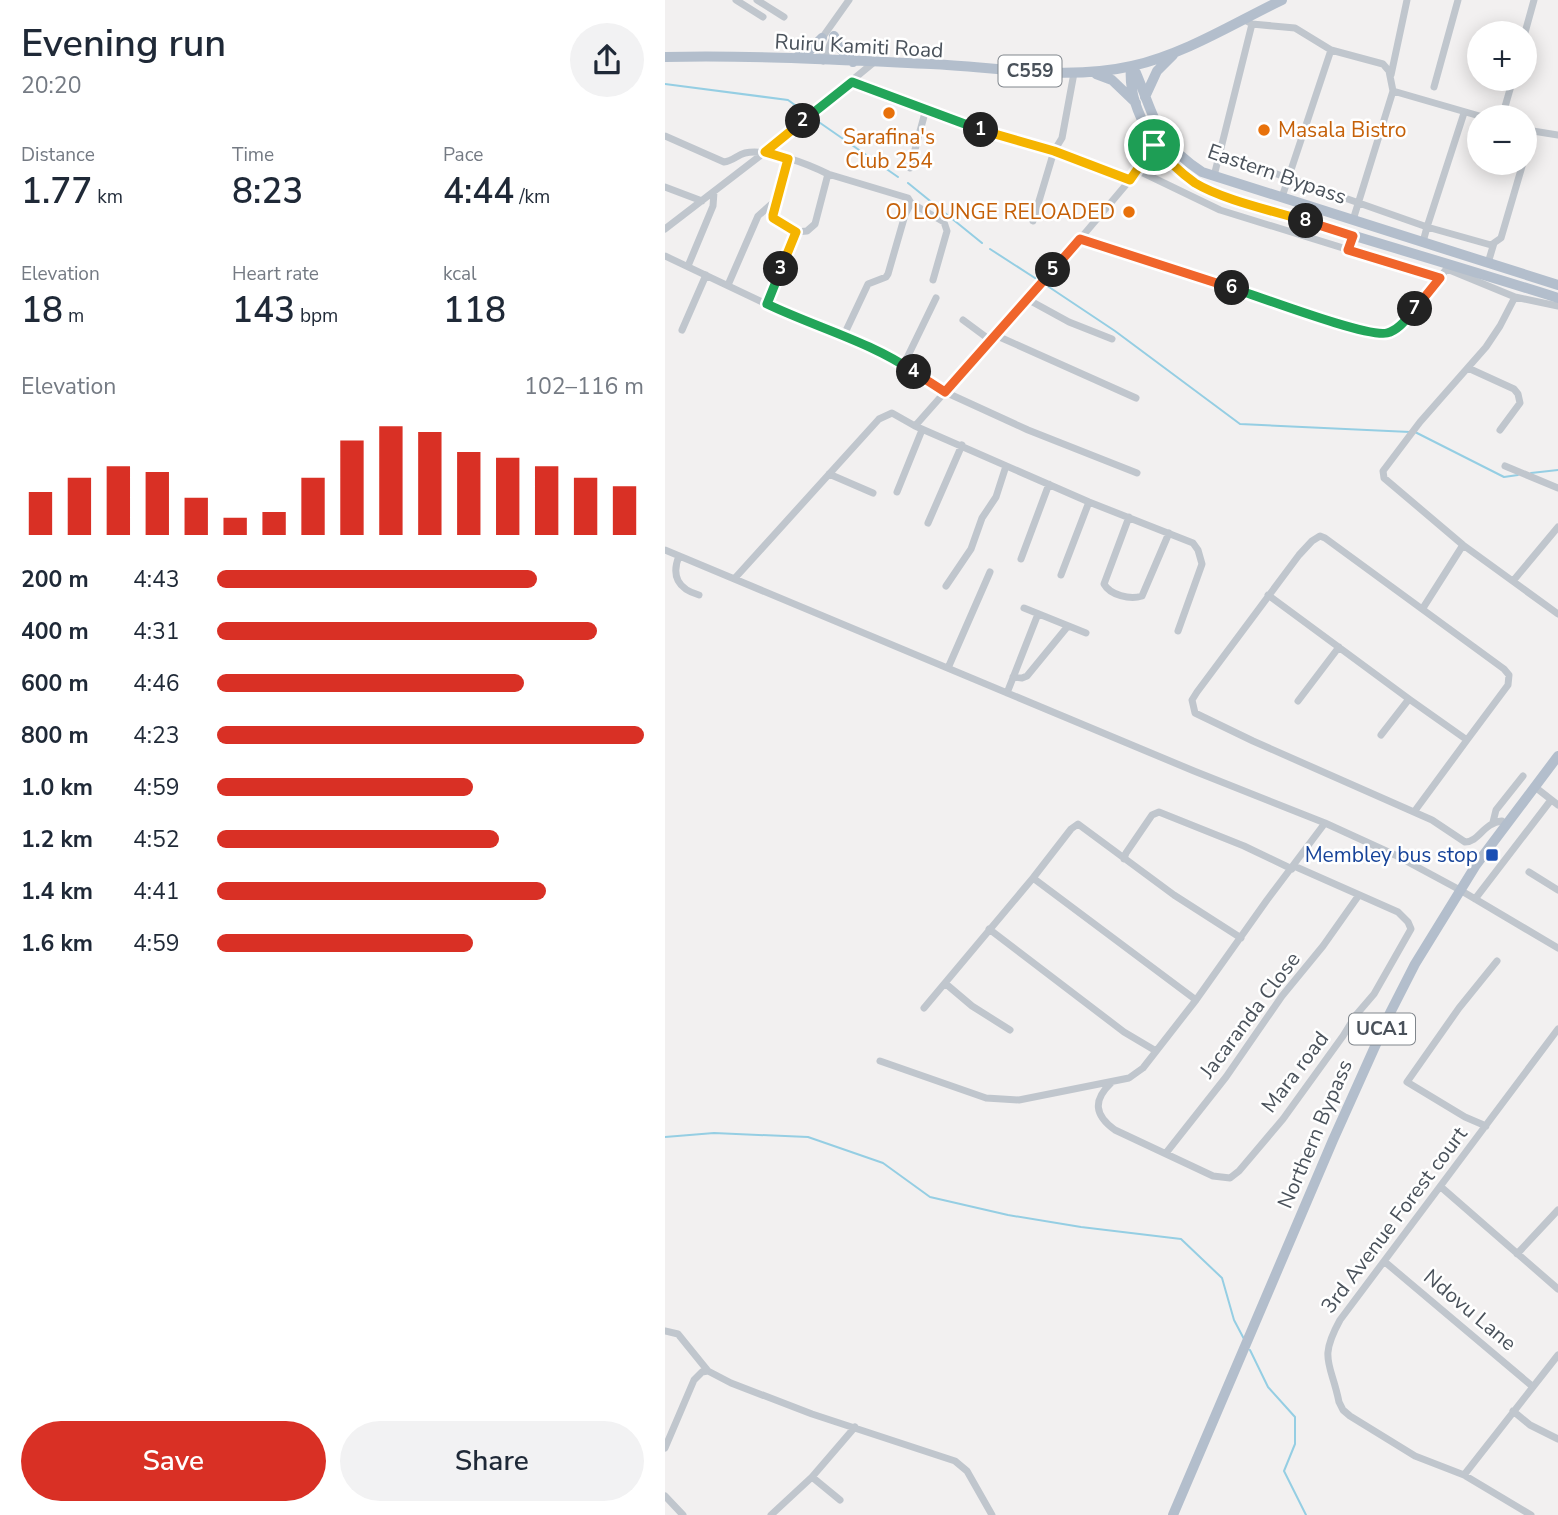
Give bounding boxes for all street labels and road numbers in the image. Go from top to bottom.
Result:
street label: Ruiru Kamiti Road [774,28,944,64]
road number: C559 [999,55,1061,86]
street label: Eastern Bypass [1204,137,1350,211]
street label: Jacaranda Close [1193,946,1307,1085]
road number: UCA1 [1349,1014,1415,1044]
street label: Mara road [1255,1025,1335,1119]
street label: Northern Bypass [1271,1055,1359,1213]
street label: 3rd Avenue Forest court [1315,1120,1474,1319]
street label: Ndovu Lane [1418,1263,1522,1357]

